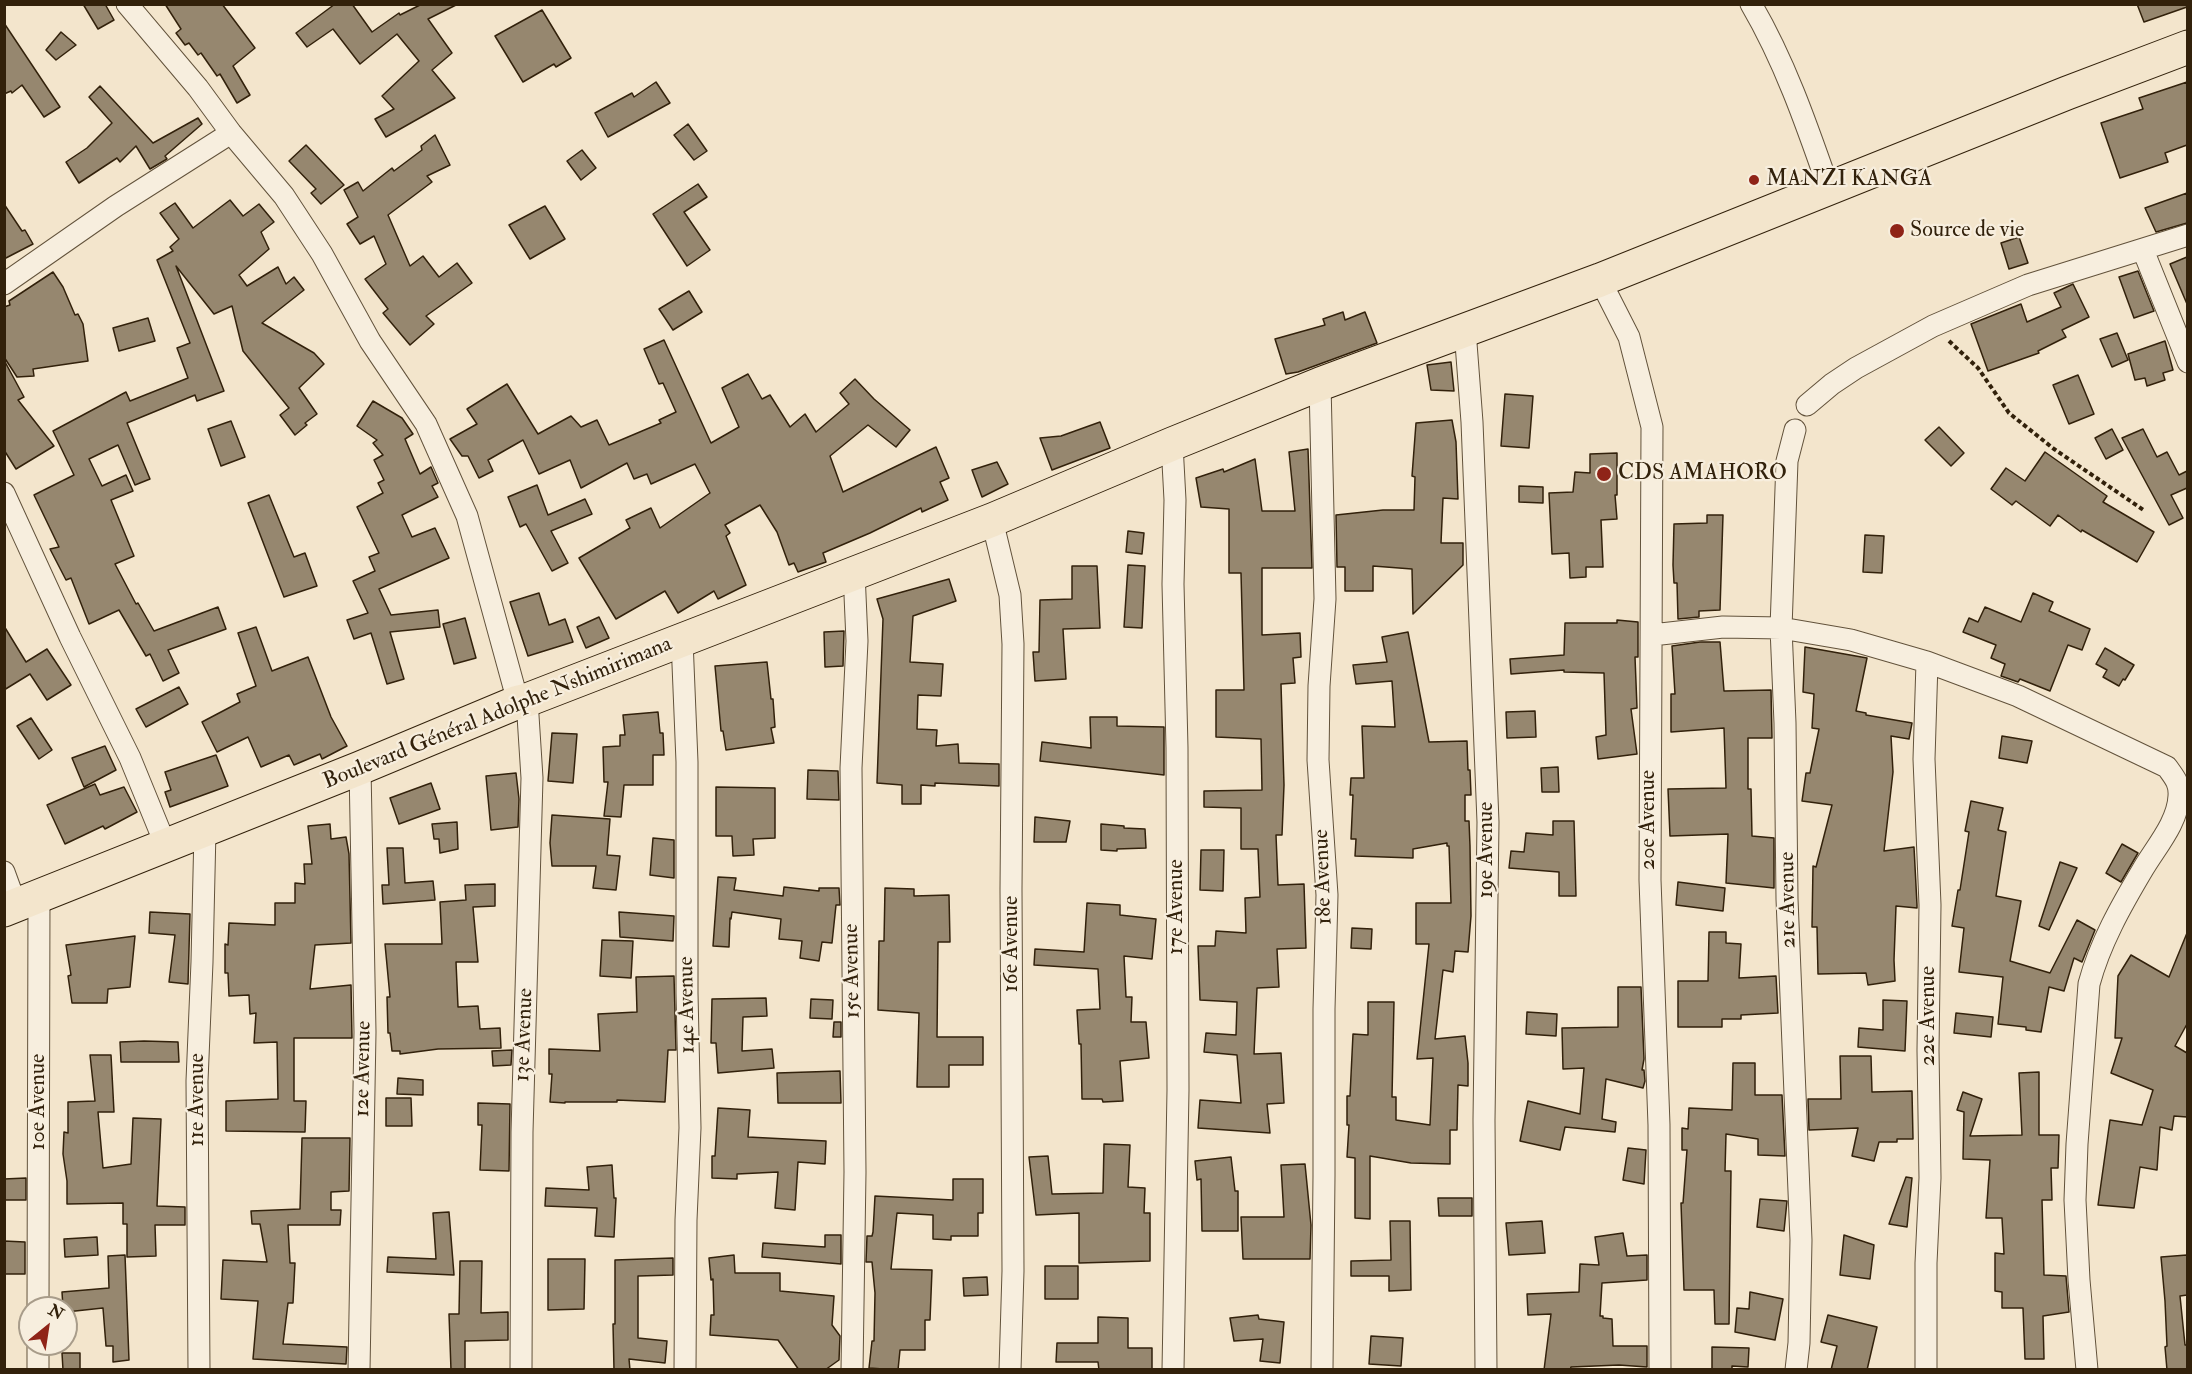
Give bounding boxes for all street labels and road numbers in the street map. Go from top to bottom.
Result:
street label: Boulevard Général Adolphe Nshimirimana [320,632,676,796]
street label: 20e Avenue [1636,770,1662,870]
street label: 19e Avenue [1474,802,1500,898]
street label: 18e Avenue [1309,829,1339,925]
street label: 21e Avenue [1775,852,1803,948]
street label: 17e Avenue [1164,859,1190,955]
street label: 16e Avenue [999,896,1025,992]
street label: 15e Avenue [839,923,867,1019]
street label: 14e Avenue [674,956,702,1054]
street label: 22e Avenue [1916,966,1942,1066]
street label: 13e Avenue [510,988,540,1082]
street label: 12e Avenue [350,1021,378,1117]
street label: 11e Avenue [185,1053,211,1147]
street label: 10e Avenue [26,1054,52,1150]

